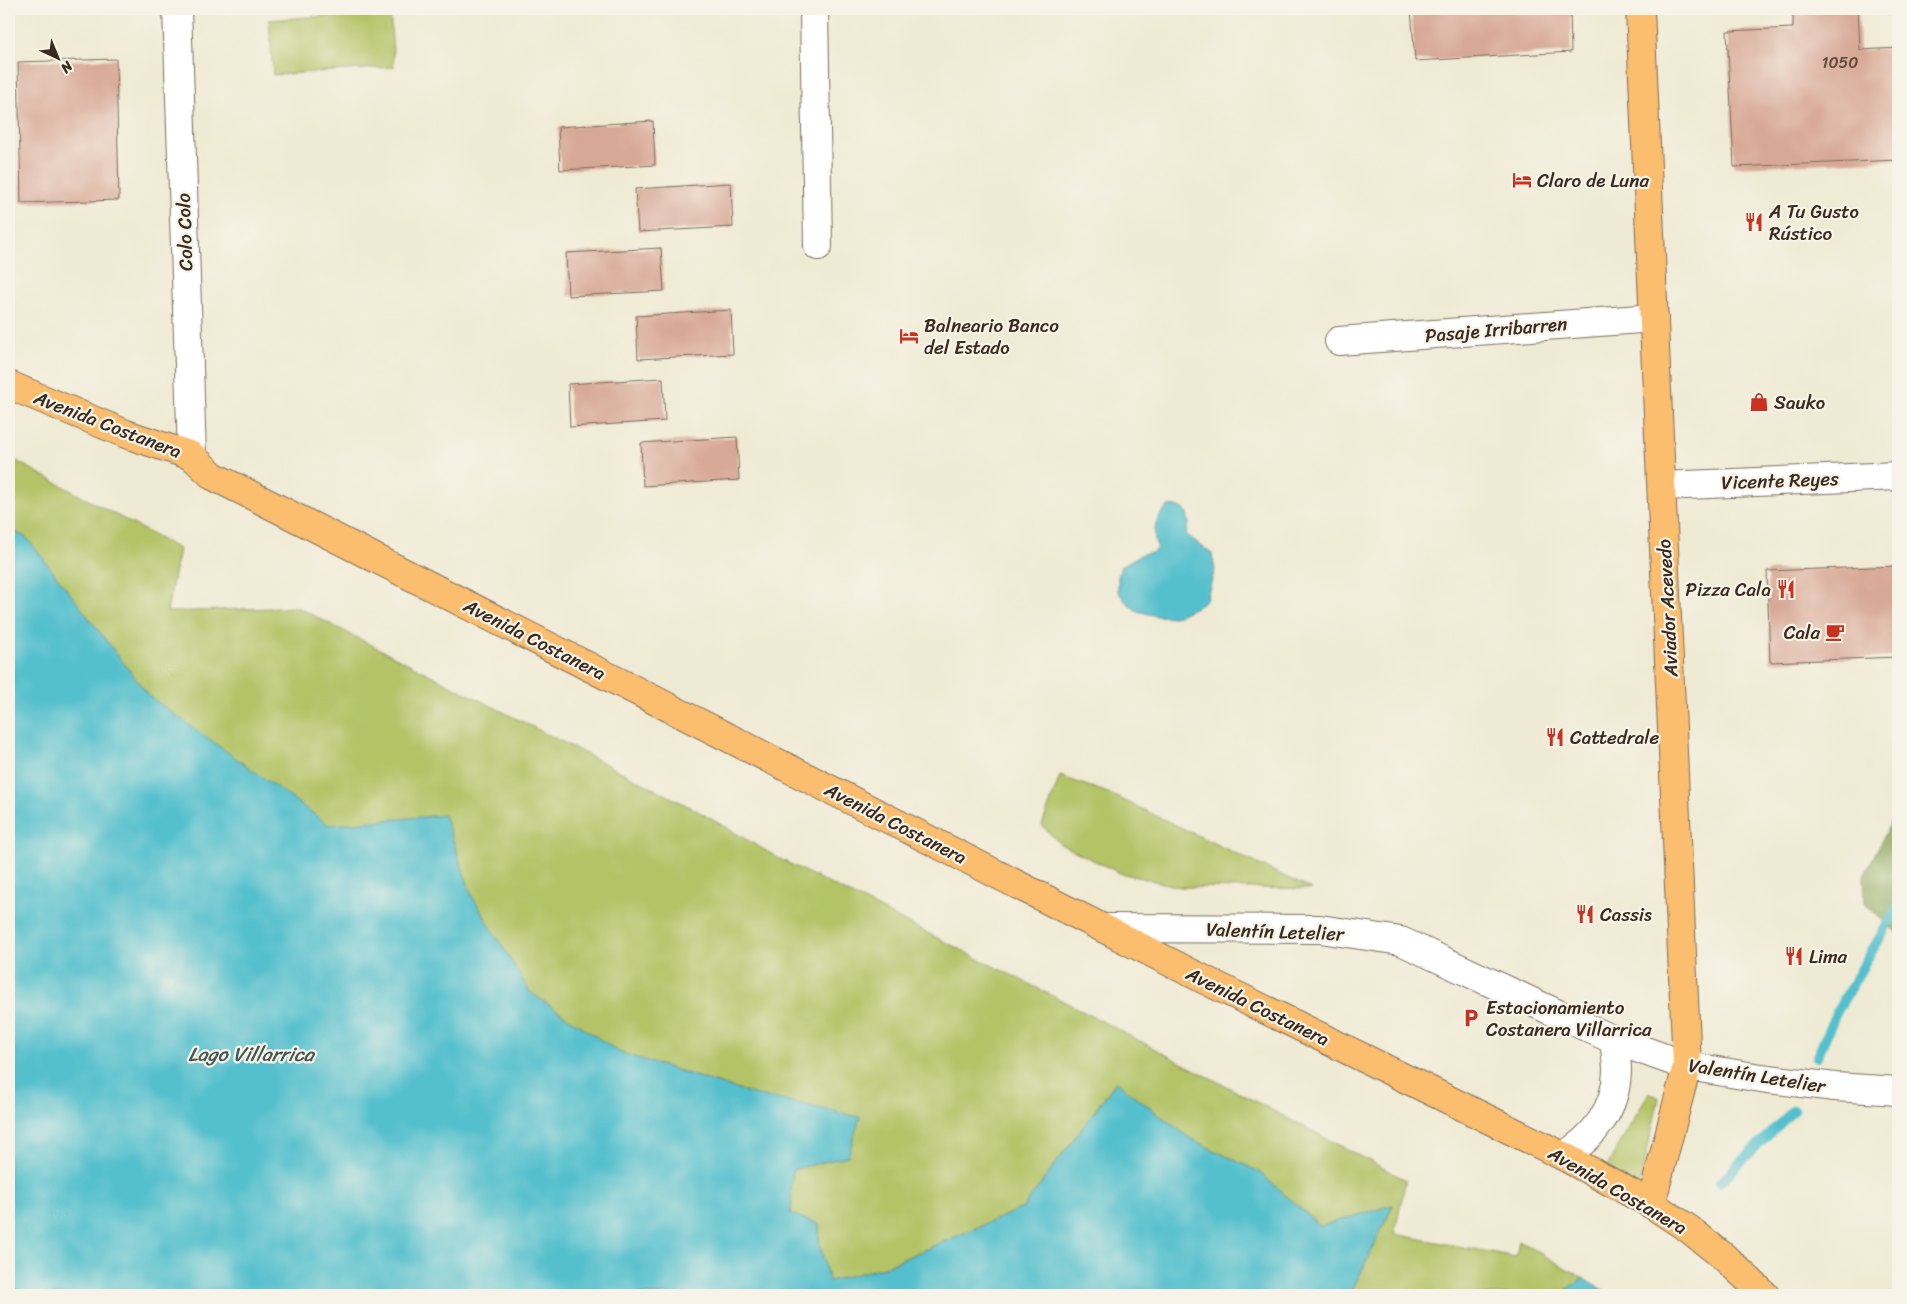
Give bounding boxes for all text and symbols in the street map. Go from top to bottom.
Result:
north arrow [32,32,82,82]
house number: 1050 [1822,48,1858,77]
text: N [54,54,80,80]
place label: Claro de Luna [1537,164,1650,197]
hotel icon: Claro de Luna [1511,169,1533,191]
street label: Colo Colo [167,192,202,271]
place label: A Tu Gusto Rústico [1768,195,1859,250]
restaurant icon: A Tu Gusto Rústico [1743,211,1765,233]
street label: Pasaje Irribarren [1424,307,1569,352]
place label: Balneario Banco del Estado [924,309,1059,364]
hotel icon: Balneario Banco del Estado [898,325,920,347]
street label: Avenida Costanera [28,381,187,468]
place label: Sauko [1774,386,1825,419]
shop icon: Sauko [1748,391,1770,413]
street label: Vicente Reyes [1721,462,1840,499]
street label: Aviador Acevedo [1647,538,1688,679]
place label: Pizza Cala [1685,573,1771,606]
restaurant icon: Pizza Cala [1775,578,1797,600]
street label: Avenida Costanera [457,589,612,690]
place label: Cala [1784,616,1820,649]
cafe icon: Cala [1824,621,1846,643]
place label: Cattedrale [1570,721,1660,754]
restaurant icon: Cattedrale [1544,726,1566,748]
street label: Avenida Costanera [818,773,973,874]
place label: Cassis [1600,898,1652,931]
restaurant icon: Cassis [1574,903,1596,925]
street label: Valentín Letelier [1206,913,1346,950]
place label: Lima [1809,940,1848,973]
restaurant icon: Lima [1783,945,1805,967]
street label: Avenida Costanera [1180,957,1336,1056]
place label: Estacionamiento Costanera Villarrica [1486,991,1652,1046]
parking icon: Estacionamiento Costanera Villarrica [1460,1007,1482,1029]
water label: Lago Villarrica [188,1037,316,1072]
street label: Valentín Letelier [1686,1048,1829,1103]
street label: Avenida Costanera [1541,1137,1694,1244]

